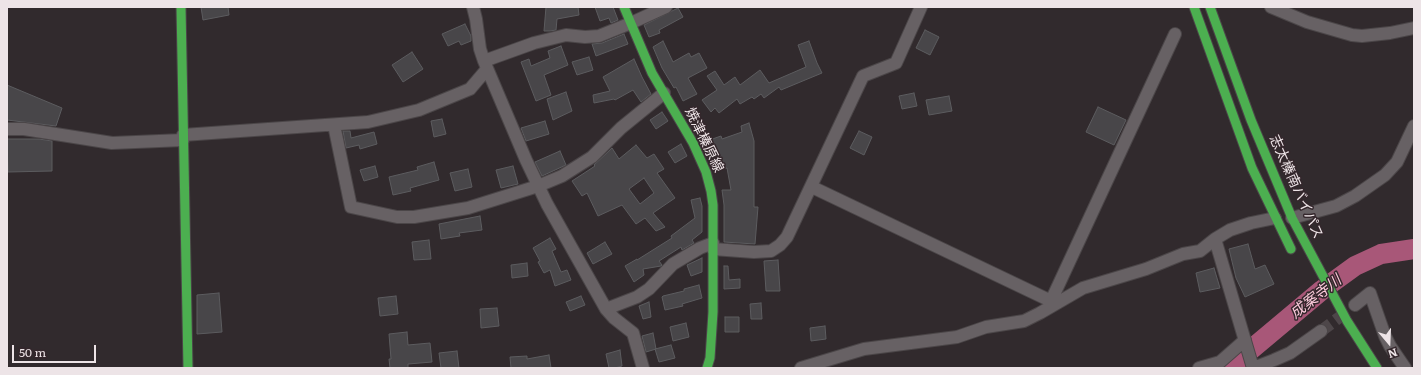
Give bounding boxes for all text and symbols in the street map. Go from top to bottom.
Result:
street label: 焼津榛原線 [681,105,727,175]
street label: 志太榛南バイパス [1266,132,1326,242]
water label: 成案寺川 [1287,271,1345,323]
north arrow [1369,323,1409,363]
scale bar [14,337,98,363]
text: 50 m [19,343,46,361]
text: N [1386,345,1400,363]

